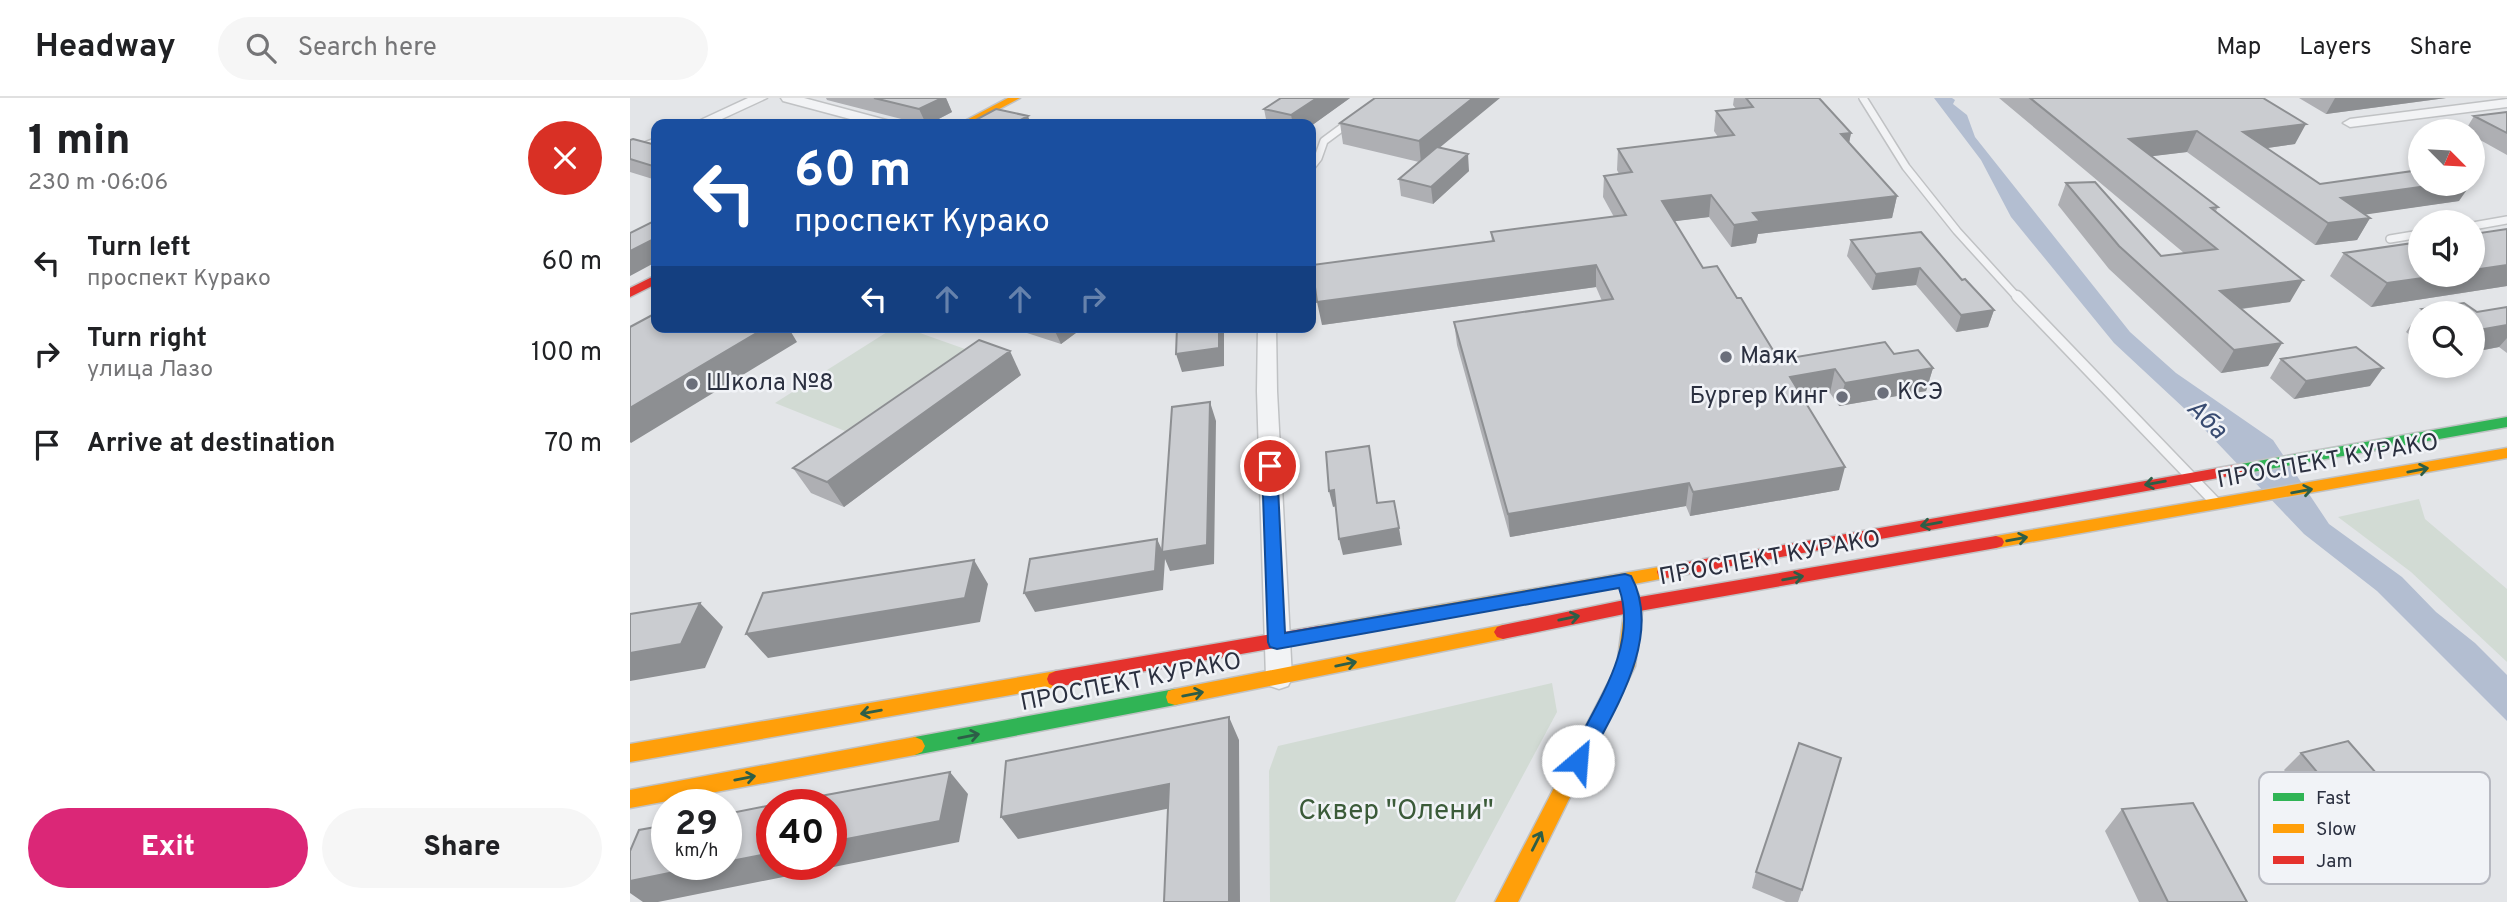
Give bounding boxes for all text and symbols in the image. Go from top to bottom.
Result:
search box [218,17,708,80]
text: Headway [35,27,176,69]
icon: search [242,29,280,67]
text: Search here [298,32,437,65]
text: Map [2216,33,2261,63]
text: Layers [2299,33,2371,63]
text: Share [2409,33,2472,63]
text: 1 min [28,116,131,169]
north arrow [2408,119,2485,196]
map controls [2408,119,2485,378]
button: close [528,121,602,195]
text: 60 m [794,142,912,204]
icon: left [679,147,770,238]
text: 230 m · 06:06 [28,169,168,198]
text: проспект Курако [794,203,1050,243]
button: sound [2408,210,2485,287]
text: Turn left [87,232,191,265]
icon: left [28,244,66,282]
text: 60 m [542,246,602,279]
text: проспект Курако [87,265,271,294]
icon: left [855,280,893,318]
icon: ahead [928,280,966,318]
icon: ahead [1001,280,1039,318]
icon: right [1074,280,1112,318]
button: search [2408,301,2485,378]
text: Turn right [87,323,207,356]
icon: right [28,335,66,373]
text: 100 m [531,337,602,370]
place label: Маяк [1740,342,1799,372]
marker: Маяк [1718,349,1734,365]
text: улица Лазо [87,356,213,385]
place label: Школа №8 [706,369,834,399]
marker: Школа №8 [684,376,700,392]
place label: КСЭ [1897,378,1943,408]
place label: Бургер Кинг [1689,382,1828,412]
marker: КСЭ [1875,385,1891,401]
marker: Бургер Кинг [1834,389,1850,405]
water label: Аба [2179,393,2234,448]
icon: arrive [28,426,66,464]
text: Arrive at destination [87,428,335,461]
text: 70 m [544,428,602,461]
street label: ПРОСПЕКТ КУРАКО [2215,428,2441,496]
pin [1240,436,1300,496]
icon: arrive [1251,447,1289,485]
one-way arrow [2406,462,2428,476]
one-way arrow [2144,477,2167,491]
one-way arrow [2291,483,2313,497]
one-way arrow [1920,518,1943,532]
street label: ПРОСПЕКТ КУРАКО [1657,525,1883,593]
one-way arrow [2005,532,2028,545]
one-way arrow [1781,571,1804,584]
one-way arrow [1557,611,1580,625]
street label: ПРОСПЕКТ КУРАКО [1018,647,1244,719]
one-way arrow [1334,657,1357,671]
one-way arrow [1181,687,1204,701]
one-way arrow [861,706,883,719]
position arrow [1541,724,1615,798]
one-way arrow [957,729,980,742]
one-way arrow [733,770,756,784]
legend [2259,772,2490,884]
text: Fast [2316,787,2351,811]
speed limit sign: 40 [756,789,847,880]
park label: Сквер "Олени" [1298,794,1494,830]
text: 29 [675,803,718,847]
button: Exit [28,808,308,888]
button: Share [322,808,602,888]
text: Slow [2316,818,2356,842]
one-way arrow [1530,831,1544,852]
text: km/h [675,840,718,863]
text: Jam [2316,850,2353,874]

